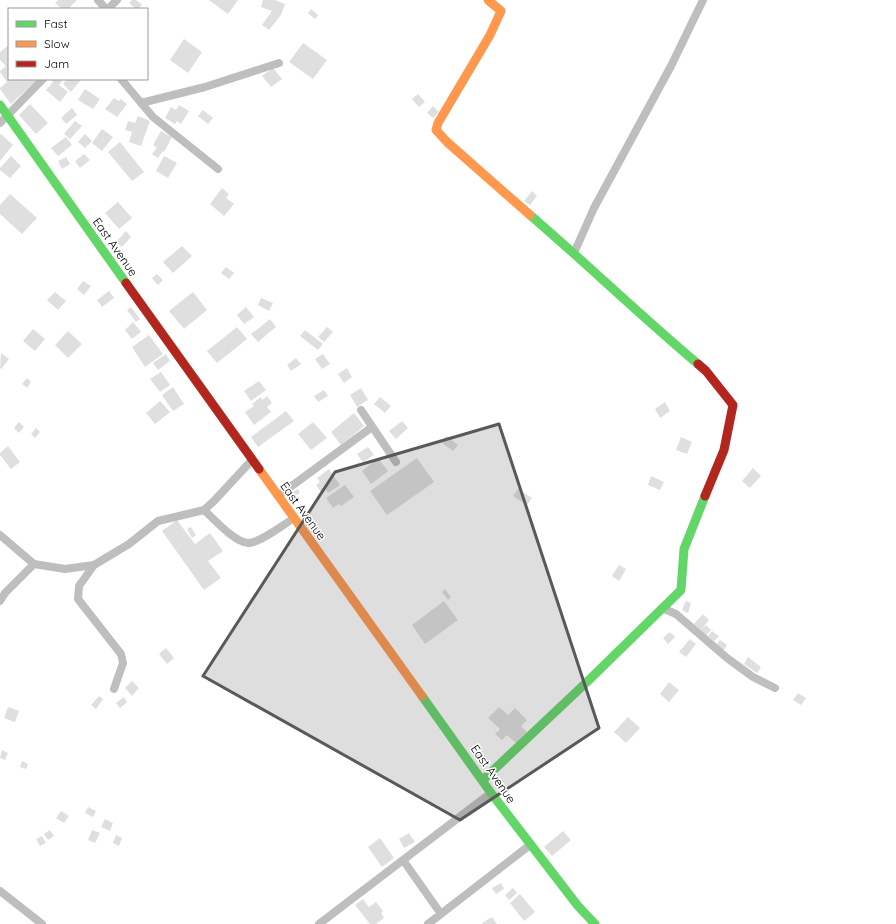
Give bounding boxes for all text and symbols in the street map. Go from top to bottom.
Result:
legend [8,8,148,80]
text: Fast [44,16,68,31]
text: Slow [44,36,70,51]
text: Jam [44,56,69,71]
street label: East Avenue [90,215,141,279]
street label: East Avenue [277,479,330,543]
street label: East Avenue [468,742,519,806]

